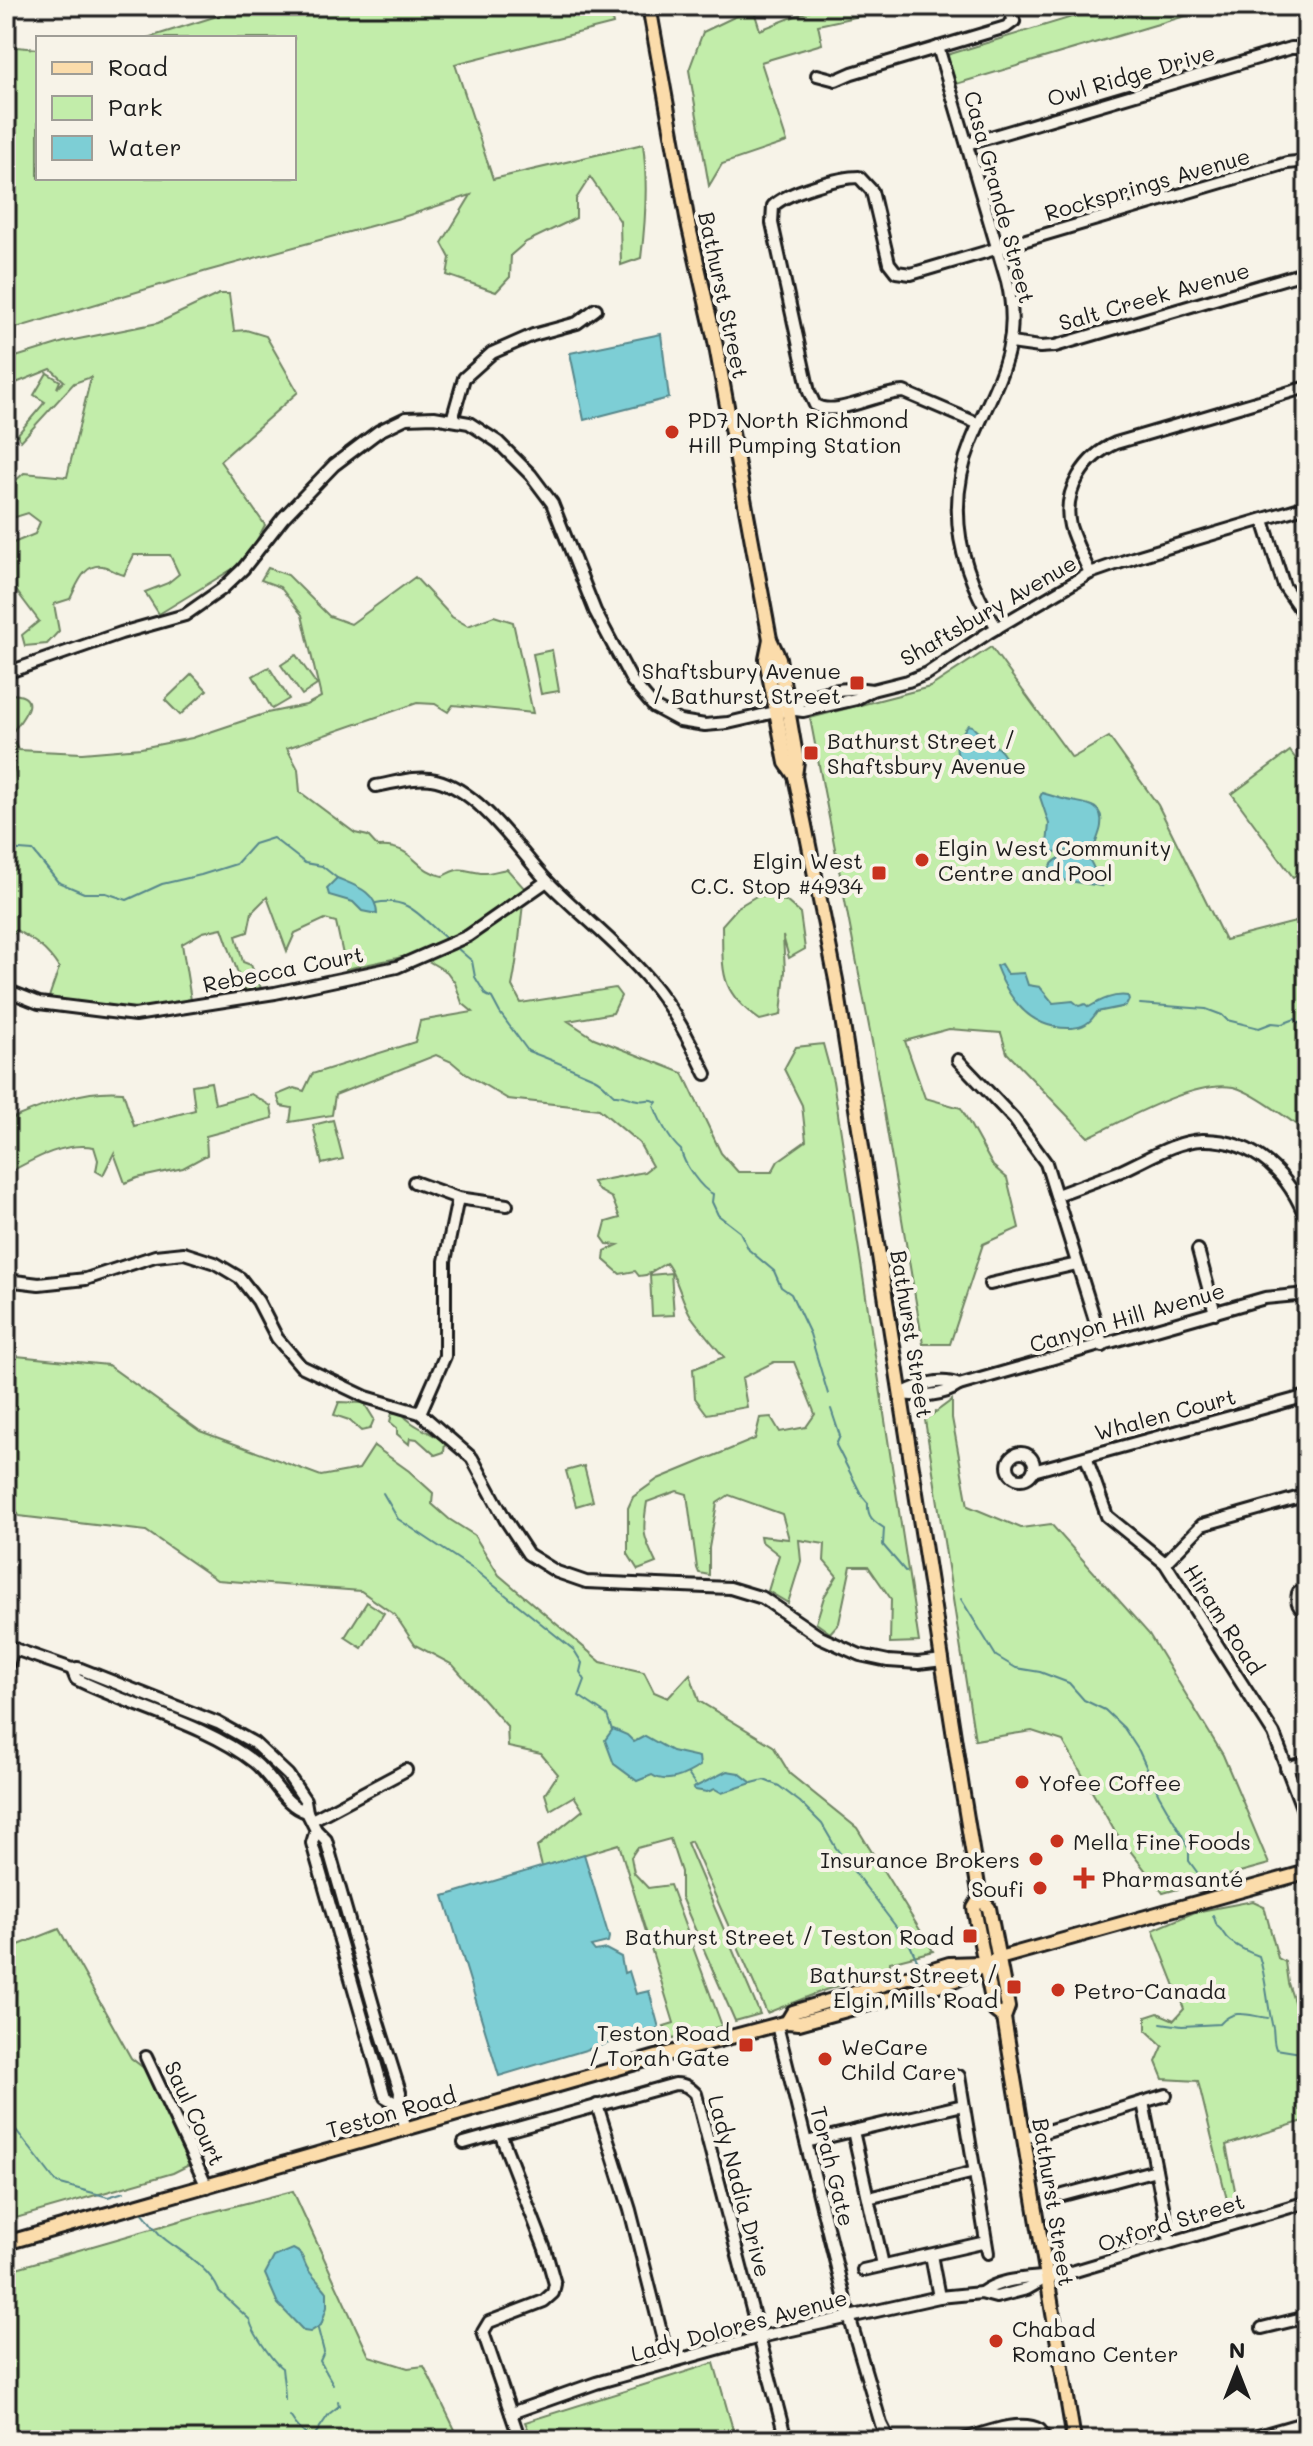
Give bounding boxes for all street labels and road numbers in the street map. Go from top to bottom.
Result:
street label: Owl Ridge Drive [1044,37,1218,113]
street label: Casa Grande Street [958,88,1042,306]
street label: Rocksprings Avenue [1041,141,1253,227]
street label: Bathurst Street [692,209,756,381]
street label: Salt Creek Avenue [1055,255,1253,337]
street label: Shaftsbury Avenue [895,548,1081,672]
street label: Rebecca Court [200,939,366,999]
street label: Bathurst Street [884,1248,940,1420]
street label: Canyon Hill Avenue [1026,1275,1228,1359]
street label: Whalen Court [1091,1381,1239,1447]
street label: Hiram Road [1177,1558,1271,1680]
street label: Saul Court [158,2056,232,2170]
street label: Teston Road [323,2080,459,2144]
street label: Lady Nadia Drive [702,2092,778,2280]
street label: Torah Gate [804,2103,862,2229]
street label: Bathurst Street [1026,2116,1082,2288]
street label: Oxford Street [1094,2186,1248,2258]
street label: Lady Dolores Avenue [628,2282,850,2368]

